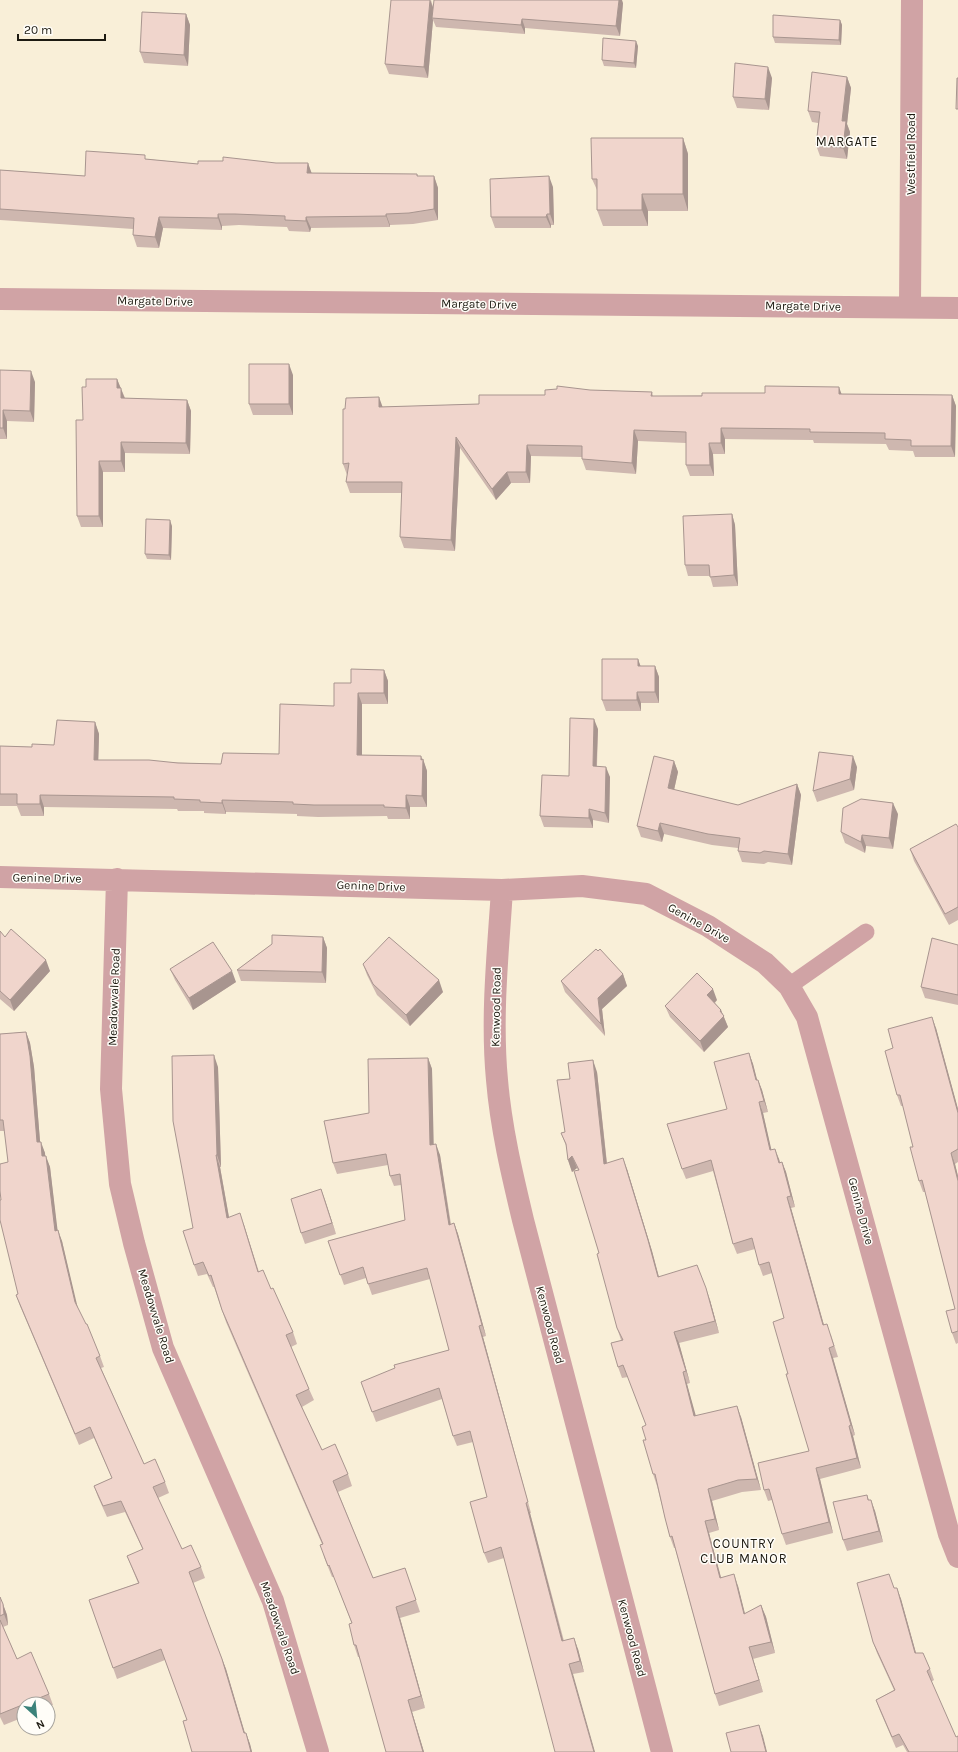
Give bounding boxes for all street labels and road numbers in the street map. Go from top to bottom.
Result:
street label: Westfield Road [904,113,918,195]
street label: Margate Drive [117,293,193,309]
street label: Margate Drive [441,296,517,312]
street label: Margate Drive [765,298,841,314]
street label: Genine Drive [12,870,82,886]
street label: Genine Drive [336,878,406,894]
street label: Genine Drive [665,900,733,946]
street label: Meadowvale Road [105,948,123,1046]
street label: Kenwood Road [488,967,504,1047]
street label: Genine Drive [845,1176,877,1246]
street label: Meadowvale Road [135,1267,177,1365]
street label: Kenwood Road [533,1285,567,1365]
street label: Meadowvale Road [257,1579,303,1677]
street label: Kenwood Road [615,1598,649,1678]

